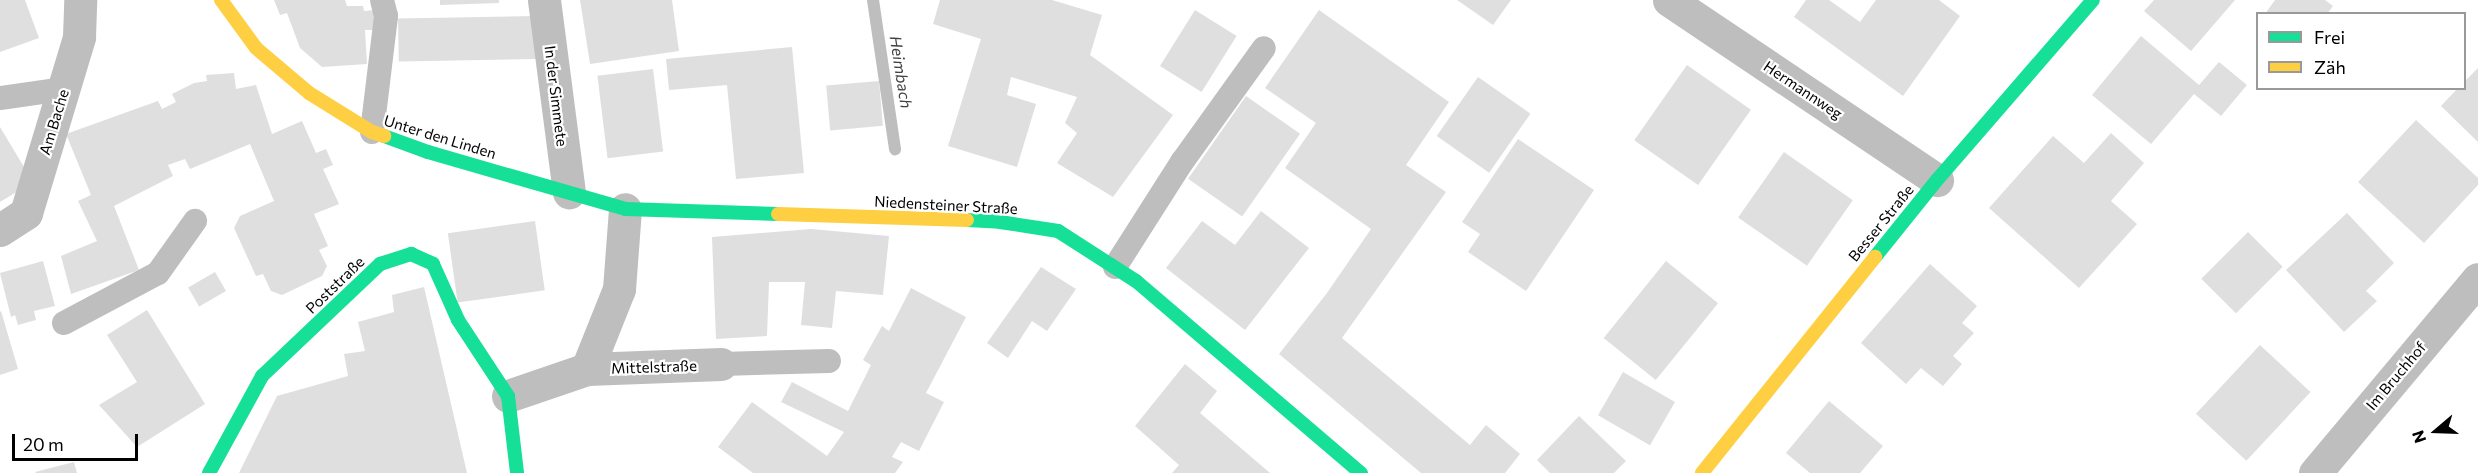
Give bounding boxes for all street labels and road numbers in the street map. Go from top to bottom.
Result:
street label: In der Simmete [541,44,571,148]
street label: Hermannweg [1760,57,1846,123]
street label: Am Bache [35,87,73,157]
street label: Unter den Linden [382,111,498,163]
street label: Besser Straße [1845,181,1917,265]
street label: Niedensteiner Straße [874,192,1018,218]
street label: Poststraße [302,253,368,317]
street label: Im Bruchhof [2362,338,2430,414]
street label: Mittelstraße [611,357,697,377]

